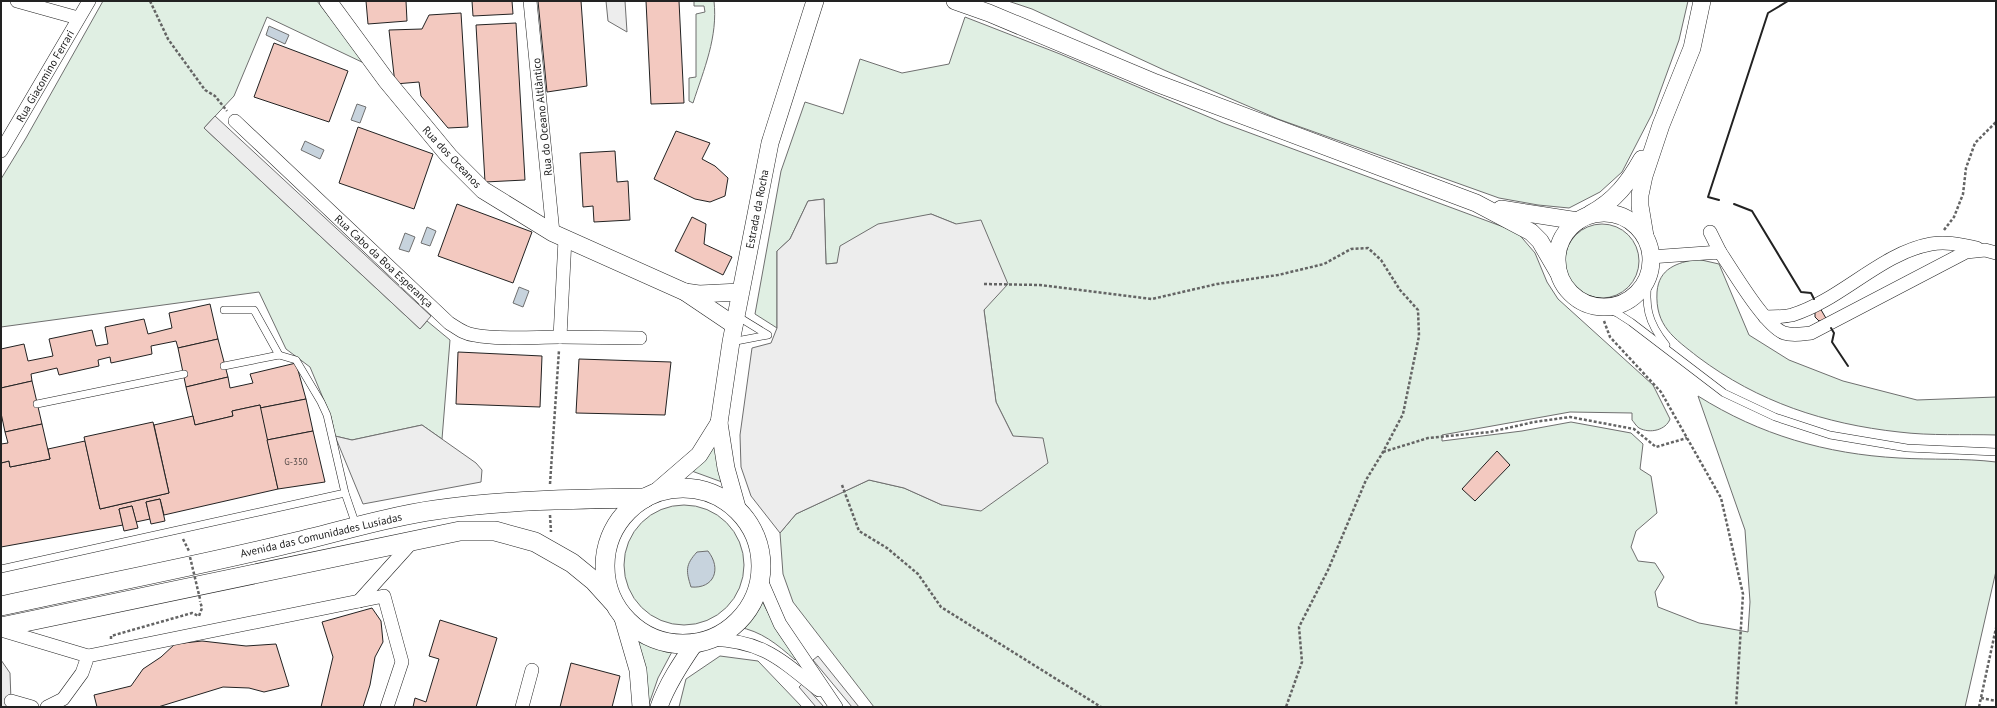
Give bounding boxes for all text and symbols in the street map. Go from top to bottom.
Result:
street label: Rua Giacomino Ferrari [13,27,77,125]
street label: Rua do Oceano Altlântico [529,57,555,177]
street label: Rua dos Oceanos [420,123,485,191]
street label: Estrada da Rocha [742,168,772,250]
street label: Rua Cabo da Boa Esperança [332,212,436,310]
house number: G-350 [284,456,308,467]
street label: Avenida das Comunidades Lusíadas [239,509,404,560]

